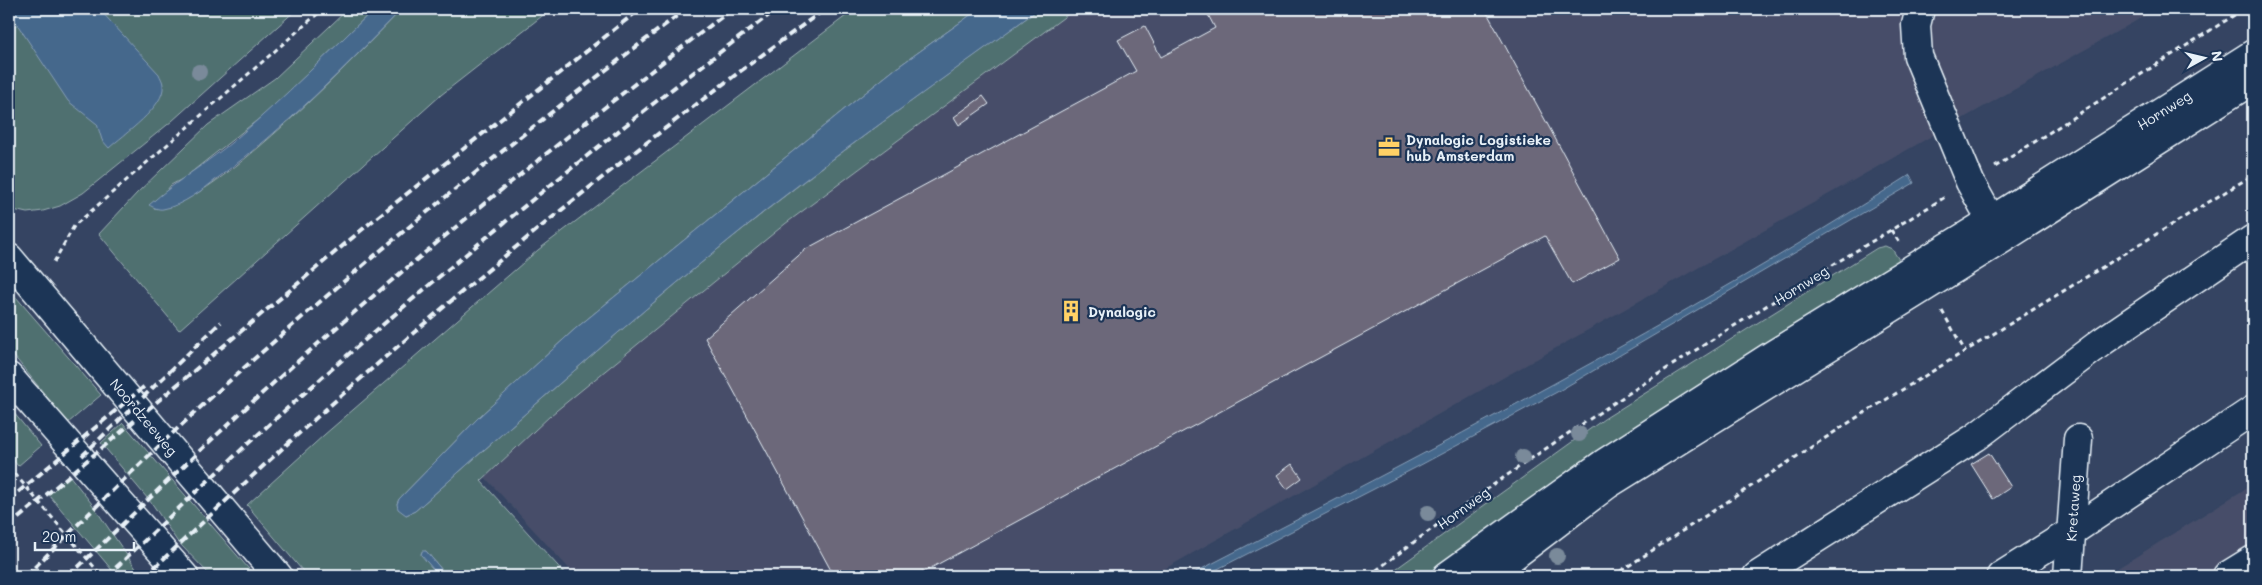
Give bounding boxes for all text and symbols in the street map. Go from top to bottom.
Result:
north arrow [2180,32,2230,82]
text: N [2207,50,2228,63]
street label: Hornweg [2133,86,2195,134]
place label: Dynalogic Logistieke hub Amsterdam [1406,130,1551,165]
office icon: Dynalogic Logistieke hub Amsterdam [1376,134,1402,160]
street label: Hornweg [1770,261,1832,309]
building icon: Dynalogic [1058,298,1084,324]
place label: Dynalogic [1088,302,1156,321]
street label: Noordzeeweg [106,374,182,460]
street label: Kretaweg [2061,474,2085,542]
street label: Hornweg [1433,482,1493,534]
scale bar [35,520,134,552]
text: 20 m [42,526,76,546]

